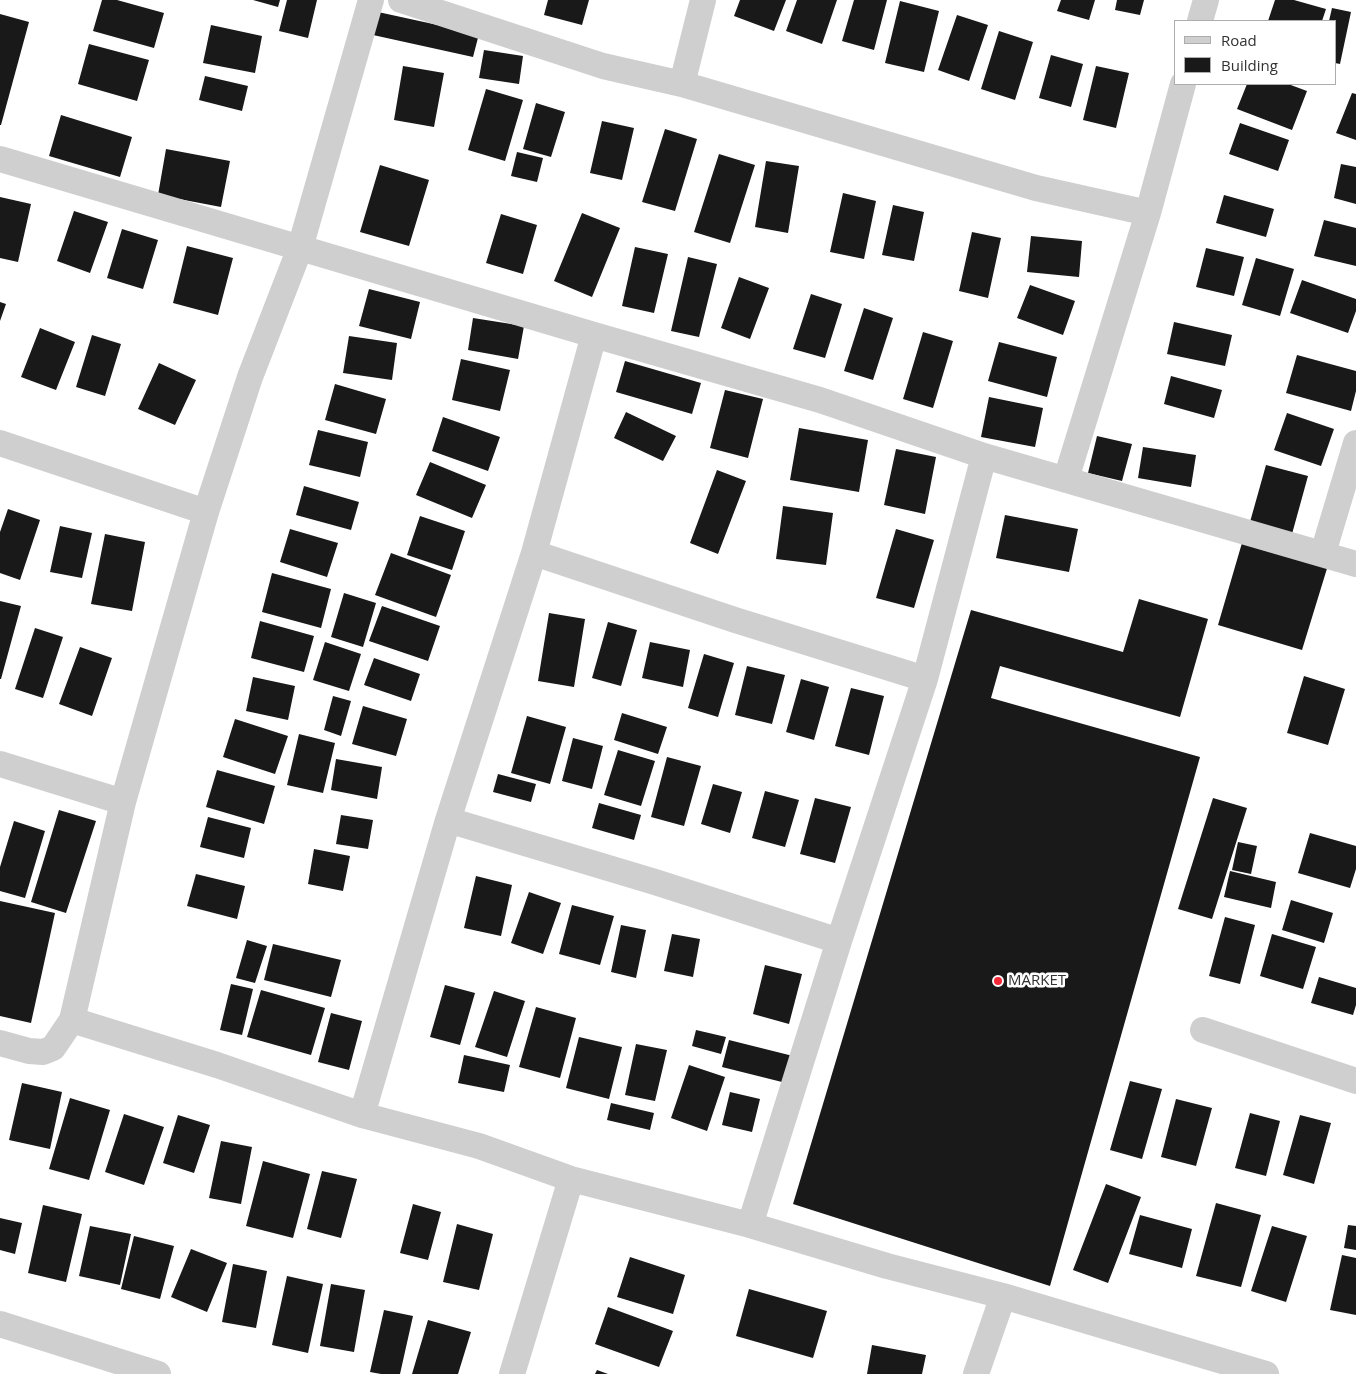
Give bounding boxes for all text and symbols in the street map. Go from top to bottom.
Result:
legend [1174,20,1336,85]
text: Road [1221,30,1257,50]
text: Building [1221,55,1278,75]
place label: MARKET [1008,972,1066,990]
marker: MARKET [992,975,1004,987]

